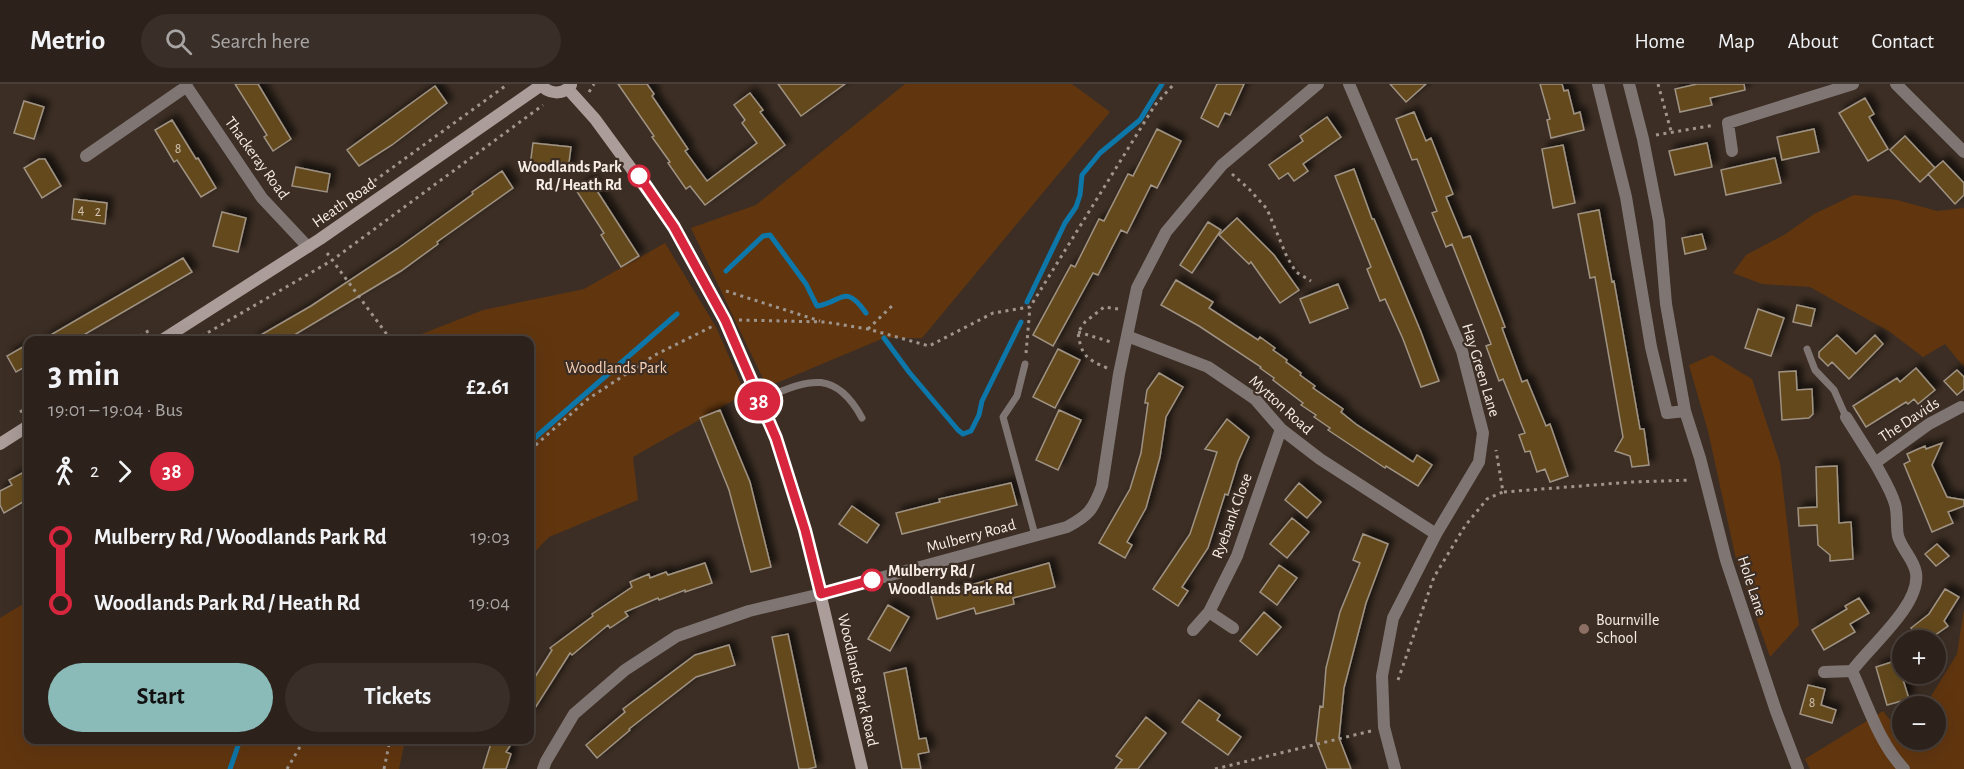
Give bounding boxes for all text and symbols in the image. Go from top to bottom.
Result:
search box [141,14,561,68]
icon: search [162,25,195,58]
text: Metrio [30,27,105,55]
text: Search here [210,30,310,52]
text: Home [1634,31,1685,52]
text: Map [1718,31,1755,52]
text: About [1788,31,1838,52]
text: Contact [1871,31,1934,52]
street label: Thackeray Road [221,114,292,203]
house number: 8 [175,142,181,156]
place label: Woodlands Park Rd / Heath Rd [517,159,623,193]
marker: Woodlands Park Rd / Heath Rd [628,165,650,187]
street label: Heath Road [309,175,379,231]
house number: 4 [78,203,85,217]
house number: 2 [95,205,101,219]
street label: Hay Green Lane [1458,321,1503,419]
text: 3 min [48,359,120,392]
park label: Woodlands Park [565,360,667,376]
street label: Mytton Road [1245,372,1316,438]
text: £2.61 [466,376,510,398]
line badge: 38 [732,382,786,420]
text: 38 [749,391,769,412]
street label: The Davids [1876,395,1942,445]
text: 19:01 – 19:04 · Bus [48,400,183,420]
icon: walk [48,455,81,488]
icon: forward [108,455,141,488]
text: 2 [90,461,99,481]
text: 38 [162,461,182,482]
street label: Ryebank Close [1209,471,1256,561]
street label: Mulberry Road [925,516,1018,557]
text: Mulberry Rd / Woodlands Park Rd [94,526,387,548]
text: 19:03 [470,527,510,547]
street label: Hole Lane [1735,554,1769,618]
place label: Mulberry Rd / Woodlands Park Rd [888,563,1013,597]
marker: Mulberry Rd / Woodlands Park Rd [861,569,883,591]
text: Woodlands Park Rd / Heath Rd [94,592,360,614]
text: 19:04 [469,593,510,613]
street label: Woodlands Park Road [835,612,881,748]
place label: Bournville School [1596,612,1659,646]
marker: Bournville School [1577,622,1591,636]
map controls [1892,630,1946,750]
button: + [1892,630,1946,684]
button: Start [48,663,273,732]
button: Tickets [285,663,510,732]
house number: 8 [1809,696,1815,710]
button: − [1892,696,1946,750]

